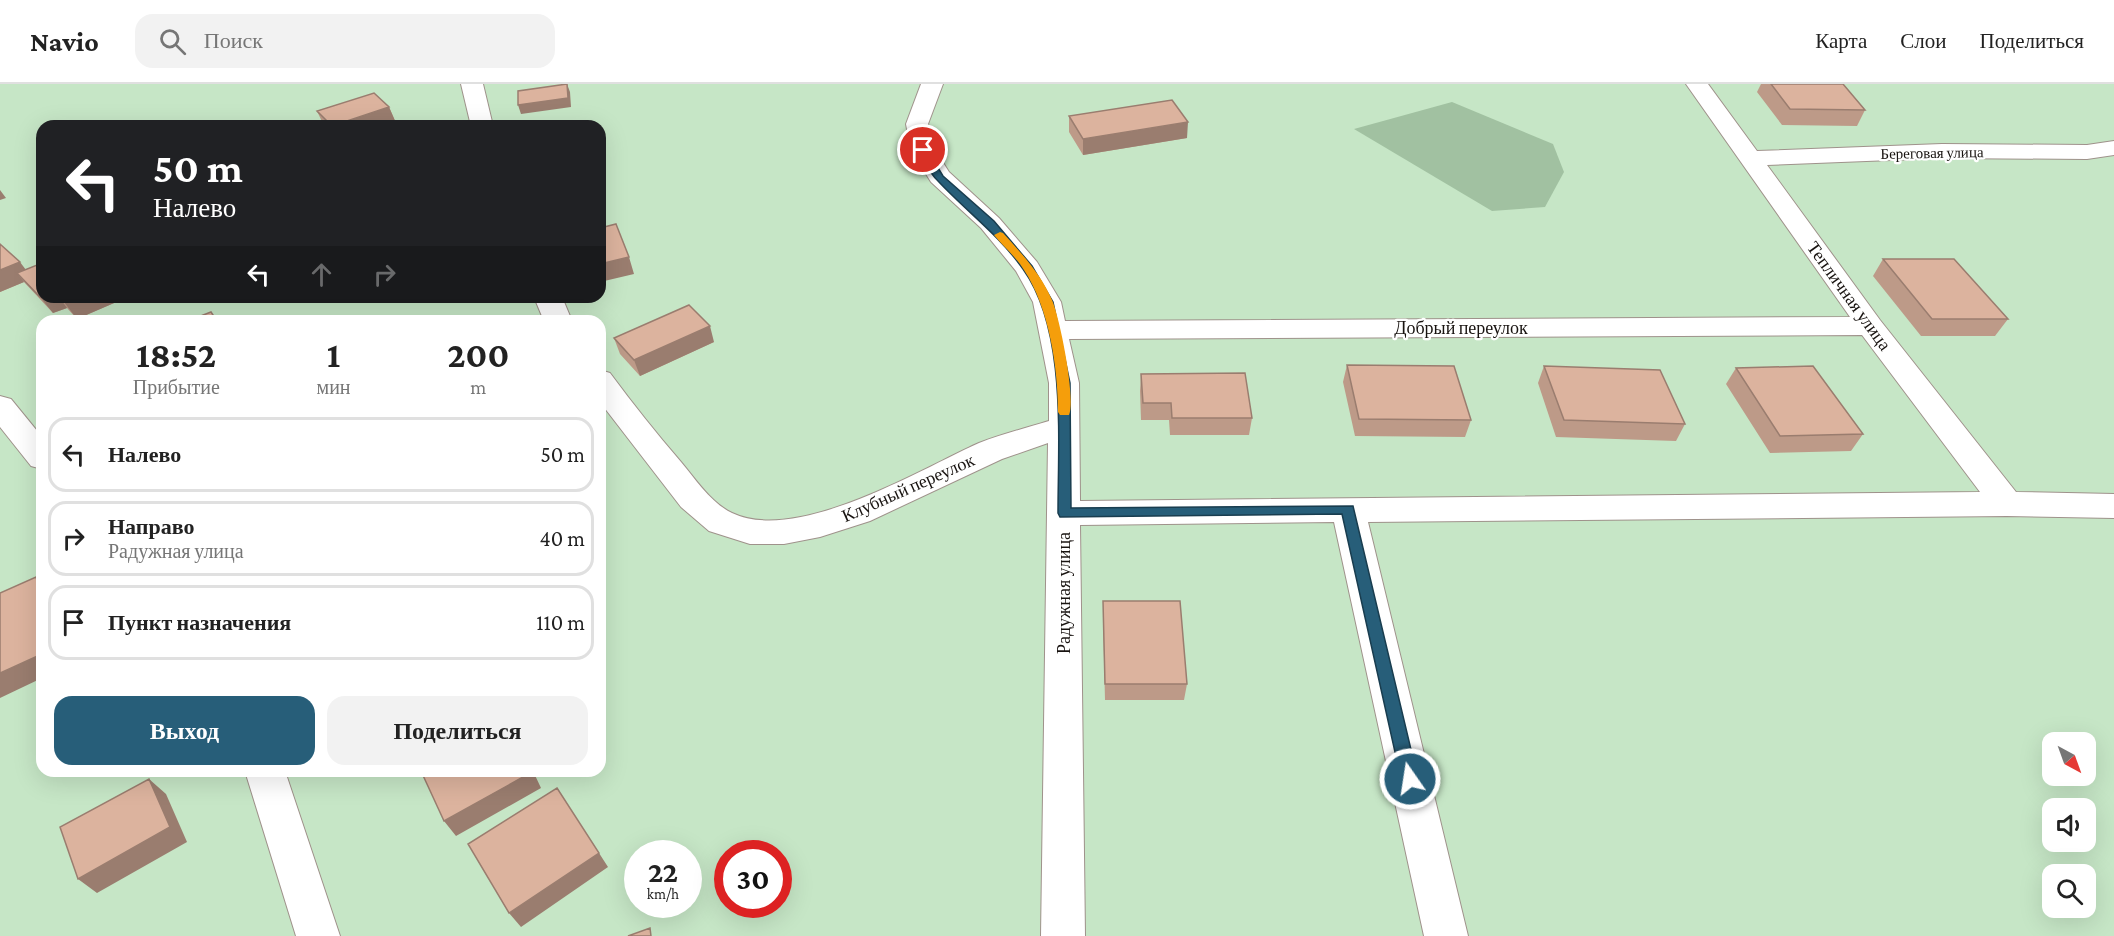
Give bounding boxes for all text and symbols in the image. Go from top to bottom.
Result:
search box [135,14,555,68]
icon: search [156,25,189,58]
text: Navio [30,26,99,57]
text: Поиск [204,28,263,53]
text: Карта [1815,29,1867,53]
text: Слои [1900,29,1946,53]
text: Поделиться [1979,29,2084,53]
pin [897,124,948,175]
icon: arrive [906,133,939,166]
icon: left [54,144,132,222]
text: 50 m [153,144,243,191]
street label: Береговая улица [1880,144,1984,162]
text: Налево [153,193,236,223]
street label: Тепличная улица [1803,238,1895,354]
icon: left [242,258,275,291]
icon: ahead [305,258,338,291]
icon: right [368,258,401,291]
street label: Добрый переулок [1394,318,1528,338]
text: 18:52 [136,335,216,375]
text: 1 [327,335,340,375]
text: 200 [447,335,509,375]
text: Прибытие [133,376,220,398]
text: мин [316,376,351,398]
text: m [470,376,486,398]
icon: left [57,438,90,471]
text: Налево [108,442,181,467]
text: 50 m [540,442,585,467]
street label: Клубный переулок [839,450,977,526]
text: Направо [108,514,194,539]
icon: right [57,522,90,555]
text: 40 m [540,526,585,551]
street label: Радужная улица [1054,532,1074,654]
text: Радужная улица [108,540,244,562]
icon: arrive [57,606,90,639]
text: Пункт назначения [108,610,291,635]
text: 110 m [536,610,585,635]
button: Выход [54,696,315,765]
button: Поделиться [327,696,588,765]
north arrow [2042,732,2096,786]
map controls [2042,732,2096,918]
position arrow [1378,747,1442,811]
button: sound [2042,798,2096,852]
speed limit sign: 30 [714,840,792,918]
text: 22 [648,855,678,888]
button: search [2042,864,2096,918]
text: km/h [647,886,679,902]

